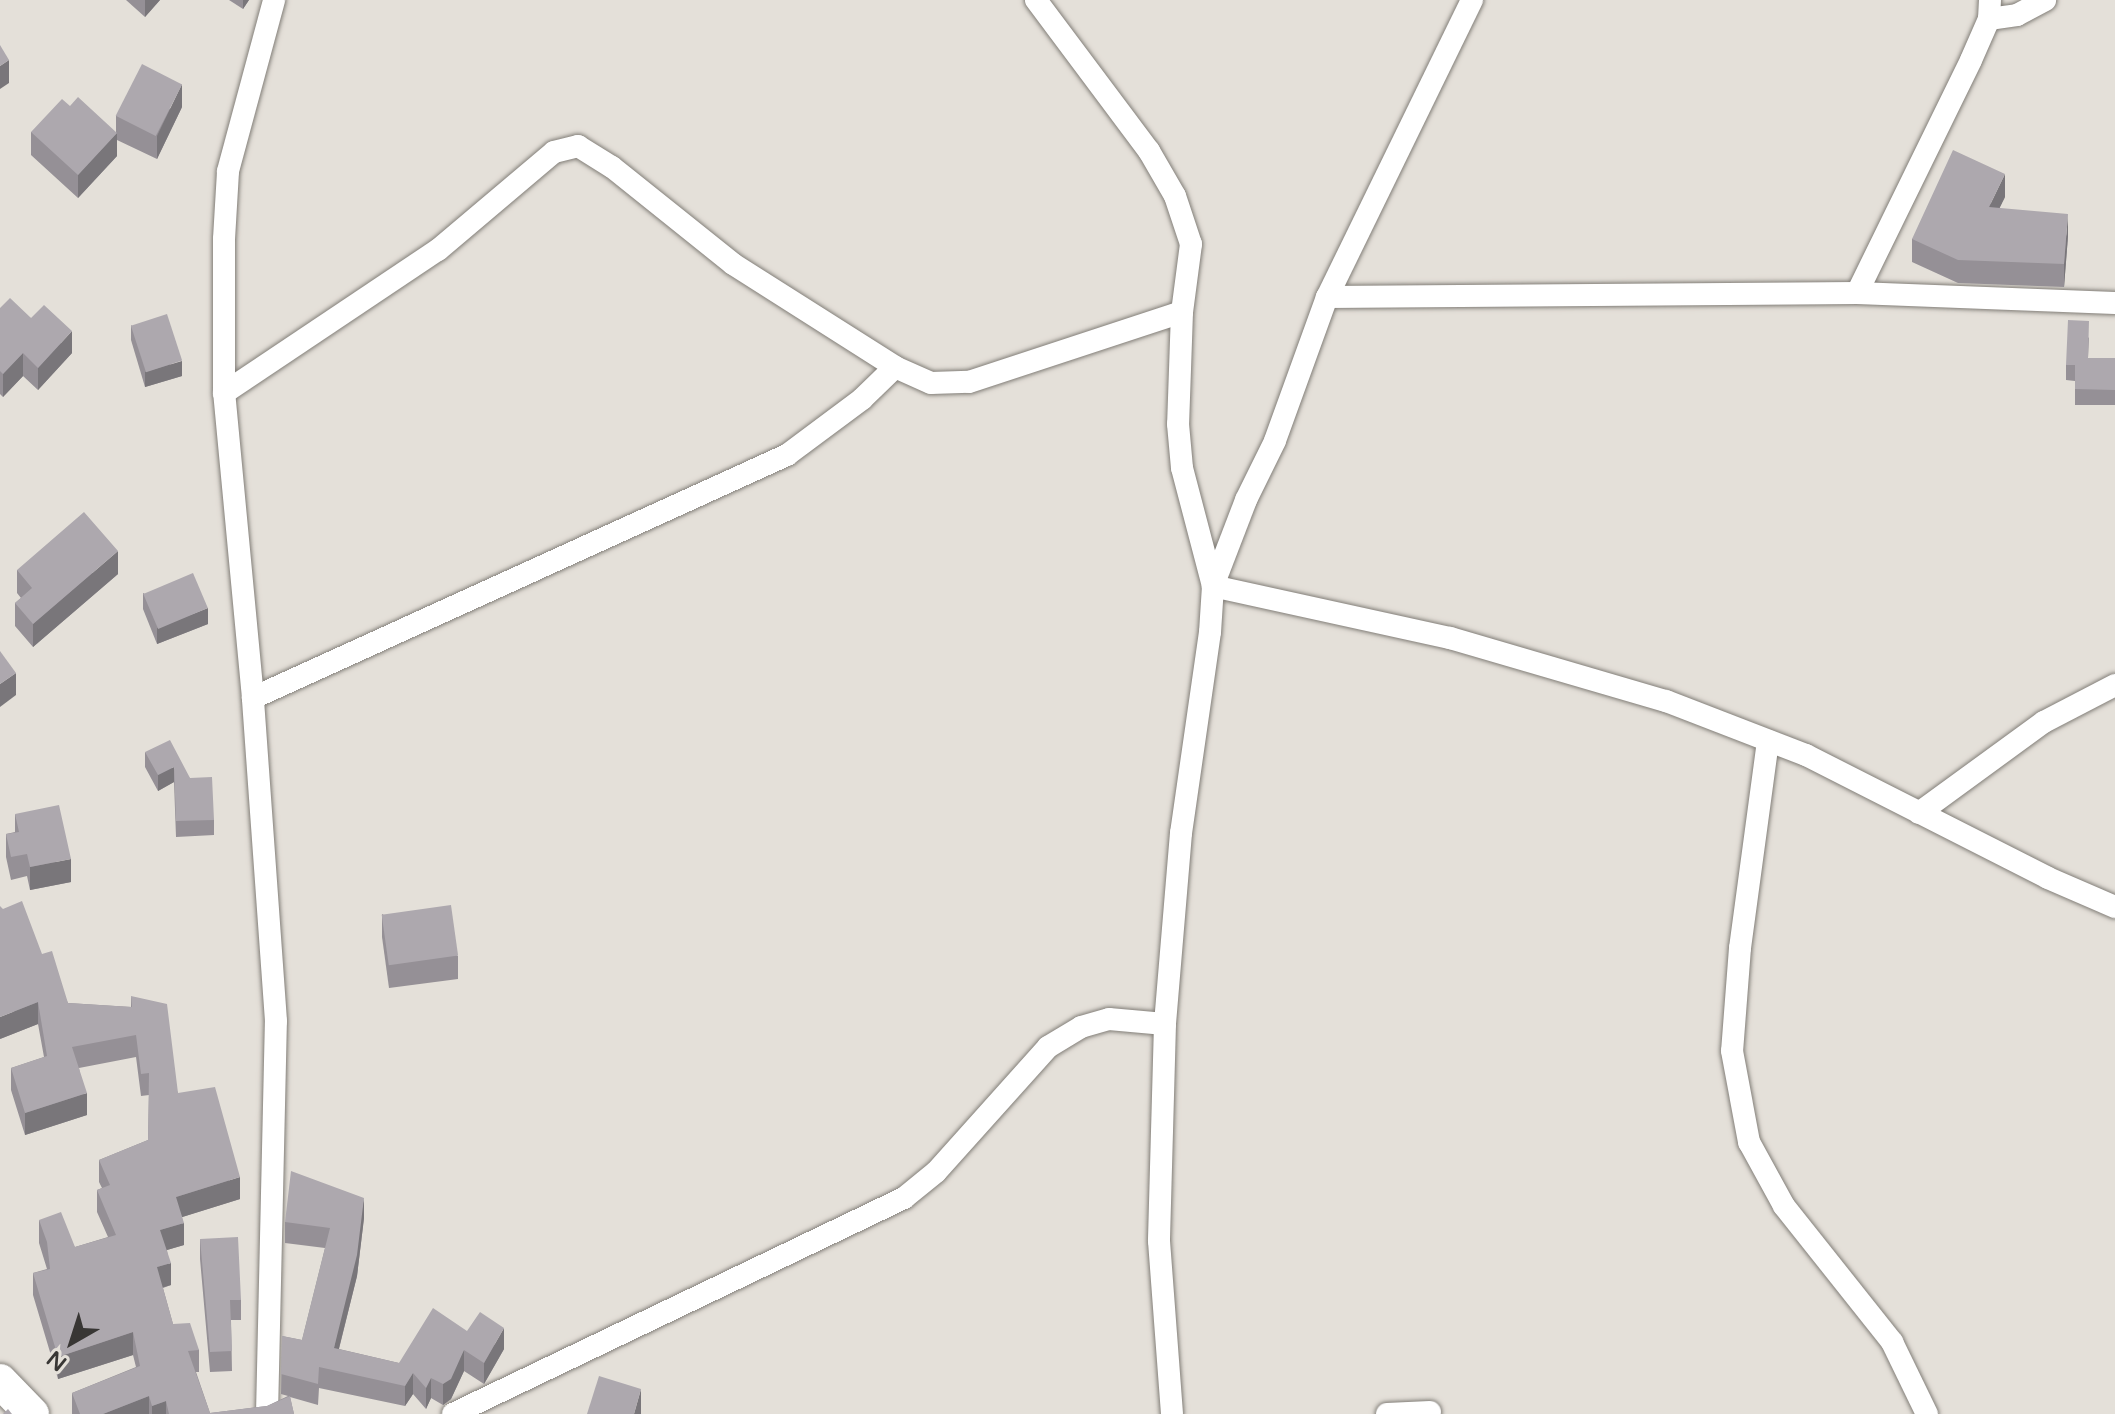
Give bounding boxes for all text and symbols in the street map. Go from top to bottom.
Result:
north arrow [32,1302,112,1382]
text: N [42,1345,72,1376]

